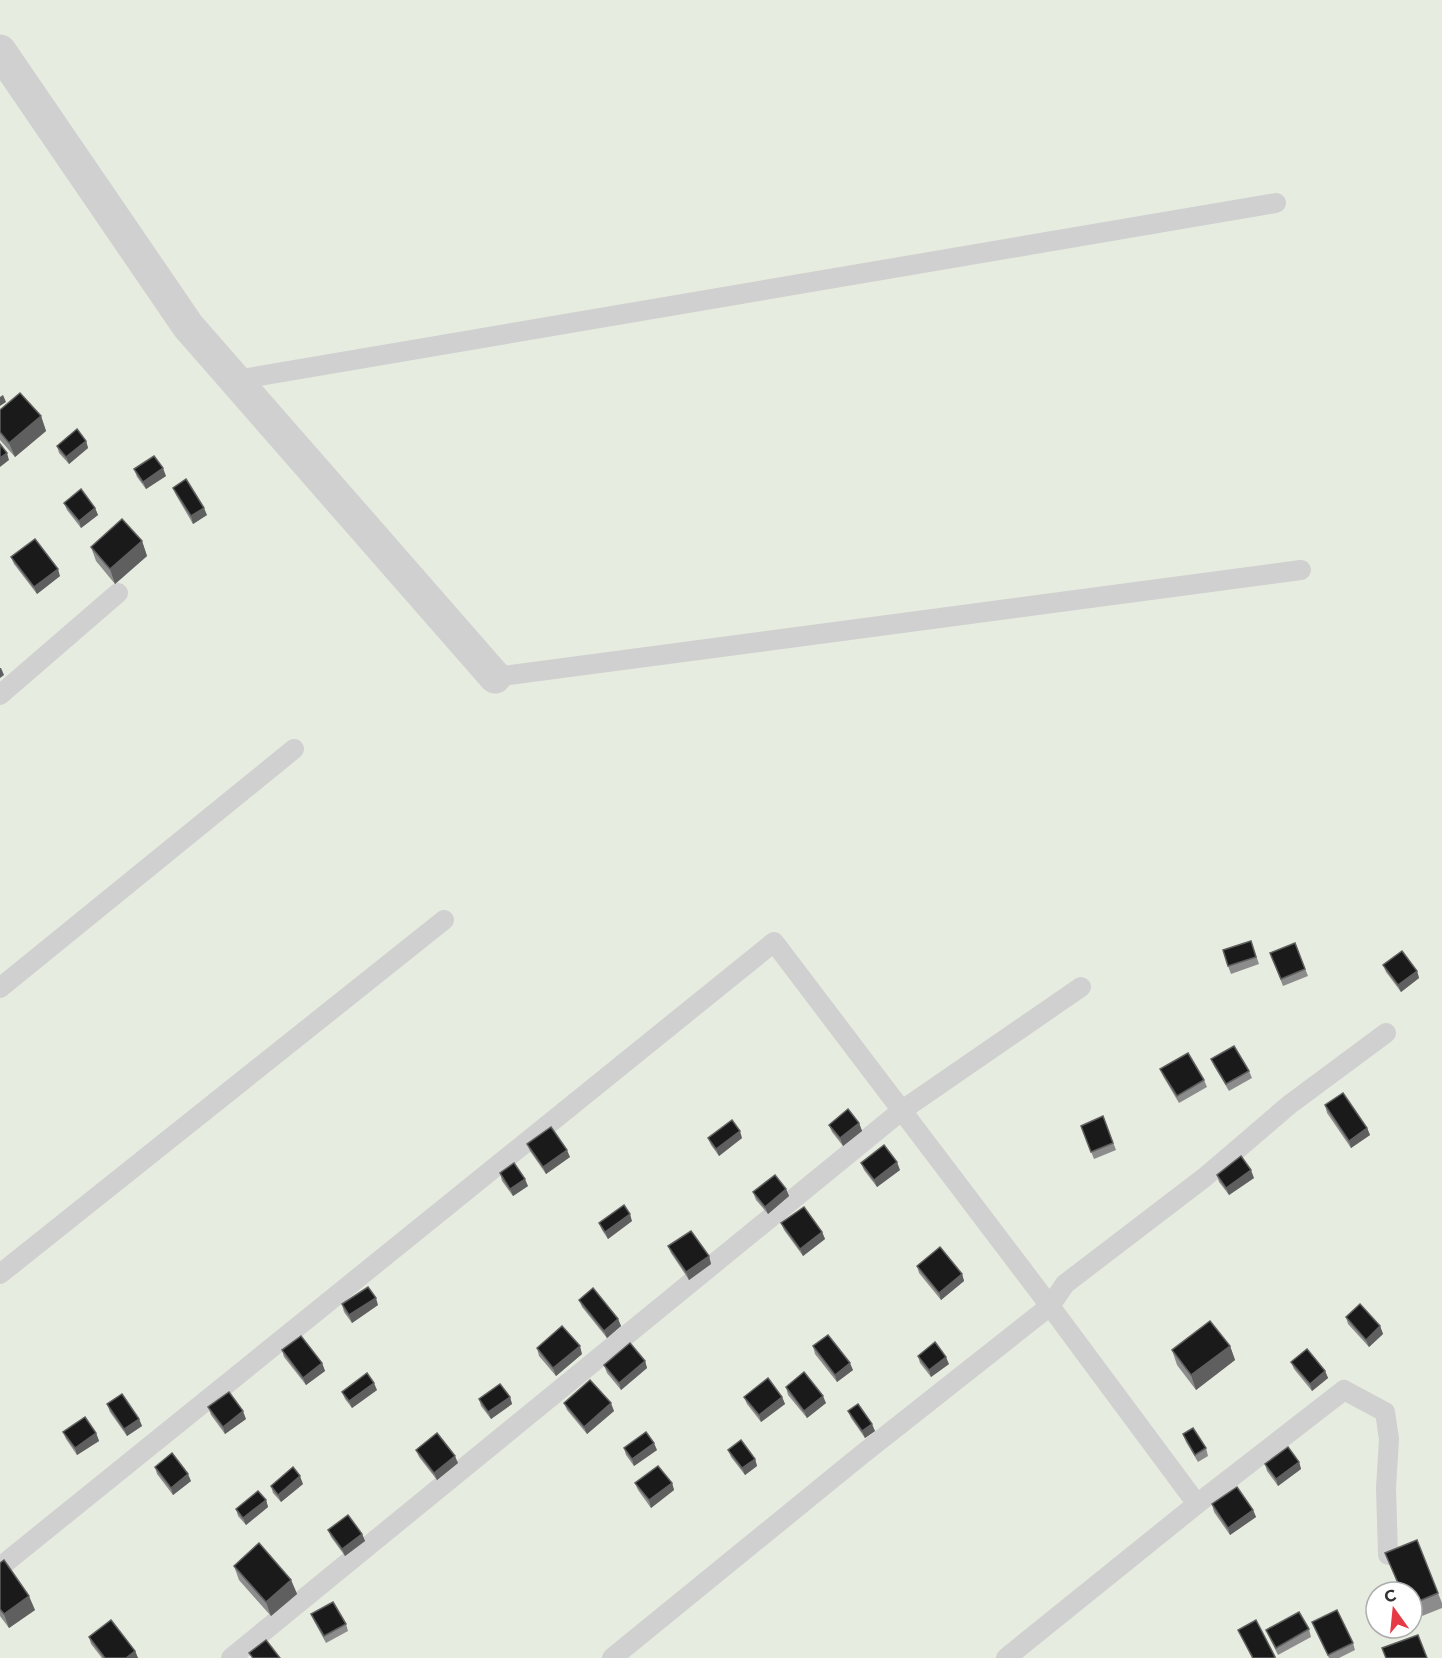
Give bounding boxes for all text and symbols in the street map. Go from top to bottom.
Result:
north arrow [1364,1580,1424,1640]
text: С [1382,1585,1399,1607]

